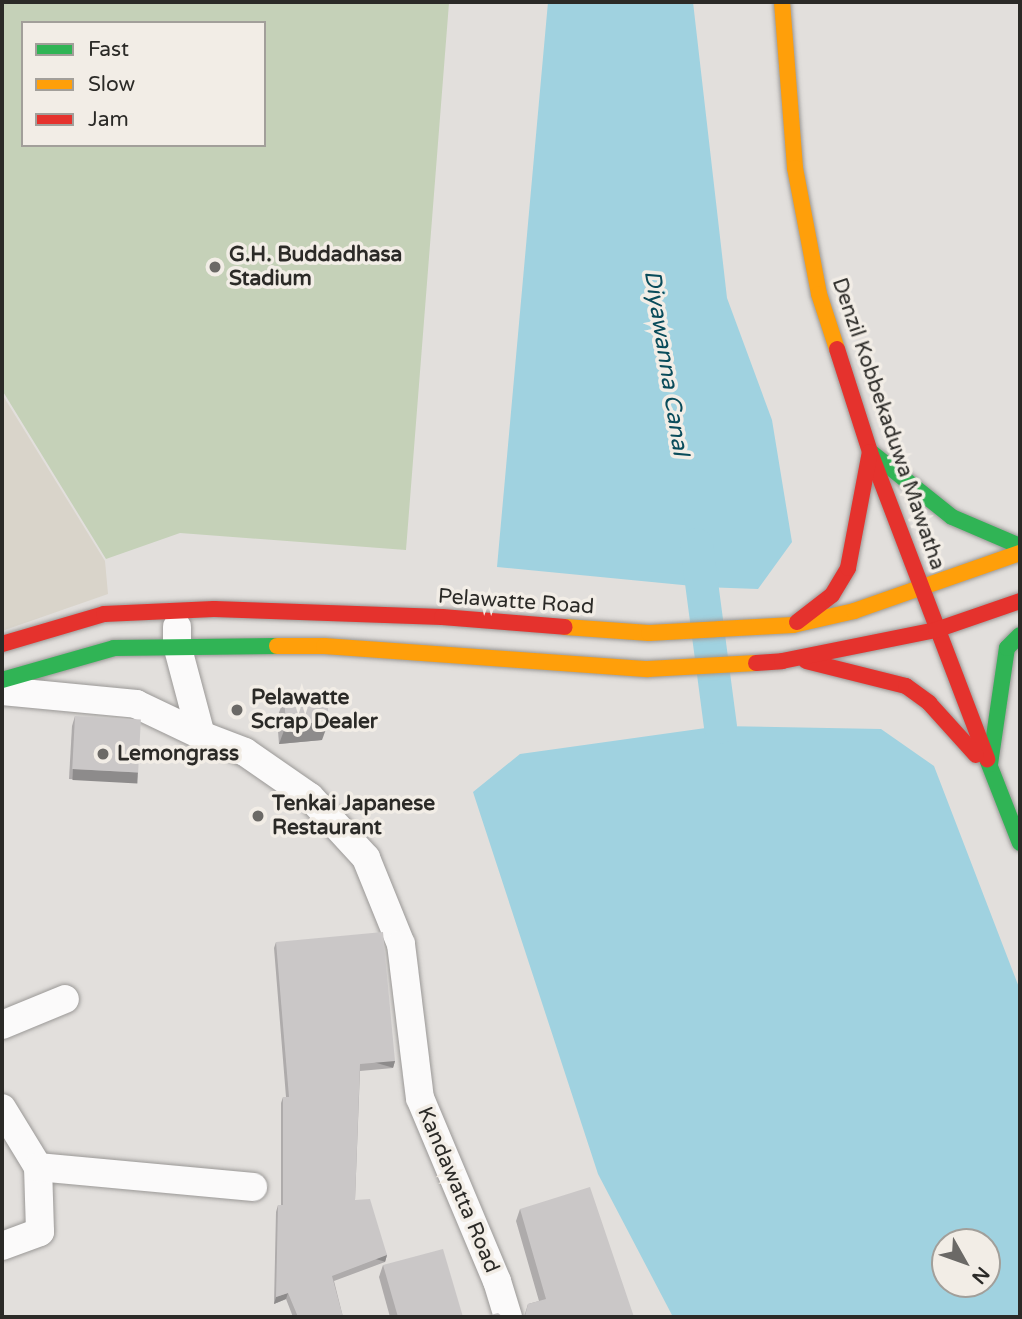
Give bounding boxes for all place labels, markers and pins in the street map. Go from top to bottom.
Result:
place label: G.H. Buddadhasa Stadium [229,242,402,292]
marker: G.H. Buddadhasa Stadium [207,259,223,275]
place label: Pelawatte Scrap Dealer [251,685,378,735]
marker: Pelawatte Scrap Dealer [229,702,245,718]
place label: Lemongrass [117,741,239,767]
marker: Lemongrass [95,746,111,762]
place label: Tenkai Japanese Restaurant [272,791,435,841]
marker: Tenkai Japanese Restaurant [250,808,266,824]

